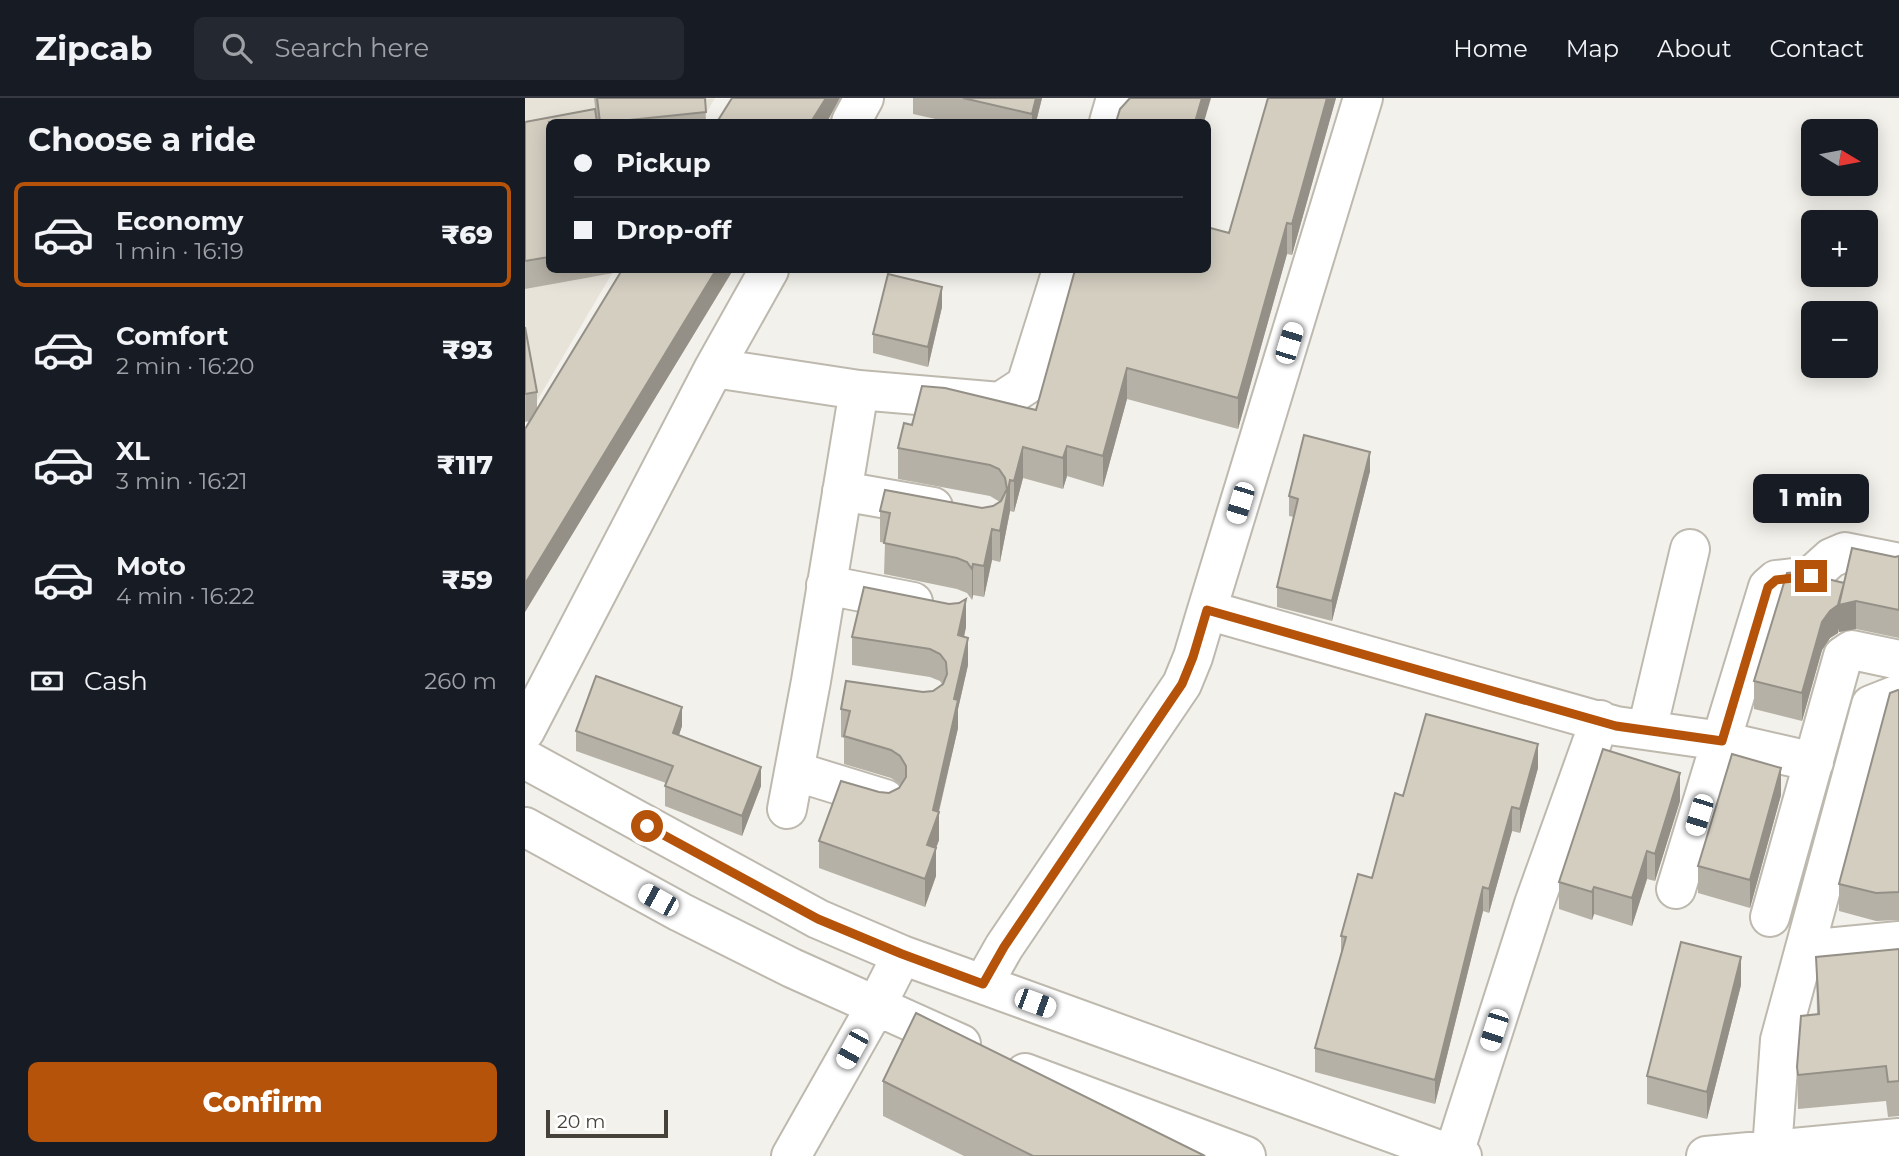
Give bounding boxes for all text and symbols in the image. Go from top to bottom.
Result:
search box [194,17,684,80]
text: Zipcab [35,28,152,68]
icon: search [218,29,256,67]
text: Search here [274,32,429,64]
text: Home [1453,34,1528,63]
text: Map [1566,34,1619,63]
text: About [1657,34,1731,63]
text: Contact [1769,34,1864,63]
north arrow [1801,119,1878,196]
map controls [1801,119,1878,378]
text: Choose a ride [28,120,256,159]
text: Pickup [616,147,711,179]
icon: car [32,203,95,266]
text: Economy [116,205,243,237]
button: + [1801,210,1878,287]
text: Drop-off [616,214,731,246]
text: ₹69 [441,219,493,251]
text: 1 min · 16:19 [116,237,244,265]
button: − [1801,301,1878,378]
icon: car [32,318,95,381]
text: Comfort [116,320,228,352]
car [1273,320,1306,366]
text: ₹93 [442,334,493,366]
text: 2 min · 16:20 [116,352,255,380]
icon: car [32,433,95,496]
text: XL [116,435,150,467]
text: ₹117 [437,449,493,481]
text: 3 min · 16:21 [116,467,248,495]
callout: 1 min [1753,475,1869,524]
car [1224,480,1257,526]
text: 1 min [1779,484,1843,512]
icon: car [32,548,95,611]
text: Moto [116,550,186,582]
route end [1795,560,1827,592]
text: ₹59 [441,564,493,596]
text: 4 min · 16:22 [116,582,255,610]
icon: cash [28,662,66,700]
text: Cash [84,665,148,697]
text: 260 m [424,667,497,695]
car [1683,792,1716,838]
route start [631,810,663,842]
car [635,881,682,919]
car [1012,986,1059,1020]
car [1478,1007,1511,1053]
car [833,1026,872,1072]
button: Confirm [28,1062,497,1142]
scale bar [546,1107,669,1139]
text: 20 m [557,1110,605,1133]

